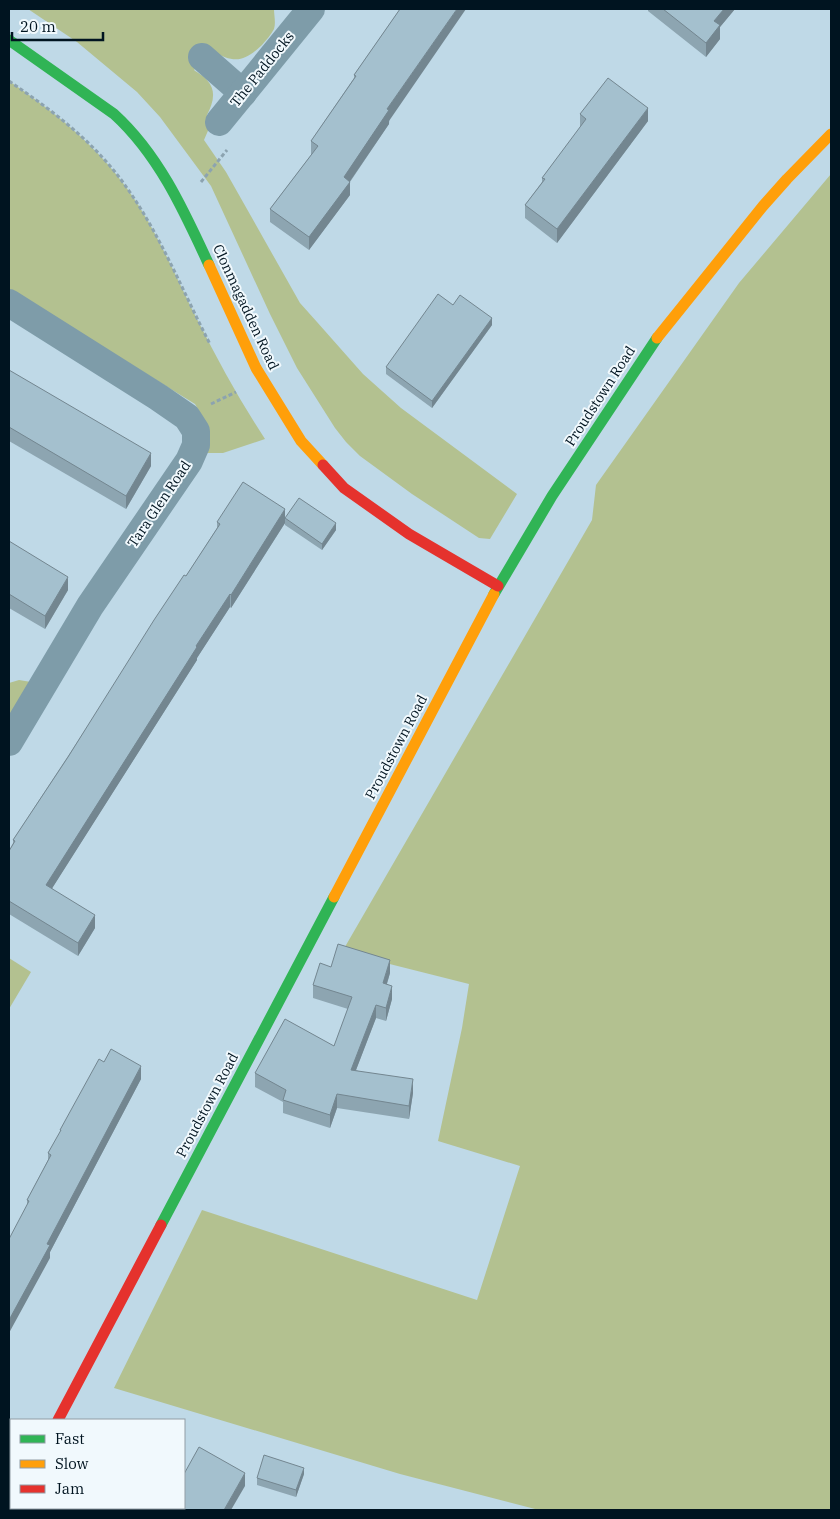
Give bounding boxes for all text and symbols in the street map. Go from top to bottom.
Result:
scale bar [12,10,104,42]
text: 20 m [20,17,56,36]
street label: The Paddocks [226,27,298,110]
street label: Clonmagadden Road [209,241,283,373]
street label: Proudstown Road [561,342,639,449]
street label: Tara Glen Road [123,457,195,551]
street label: Proudstown Road [361,691,431,802]
street label: Proudstown Road [172,1049,242,1160]
legend [10,1419,185,1509]
text: Fast [55,1429,85,1448]
text: Slow [55,1454,89,1473]
text: Jam [55,1479,84,1498]

